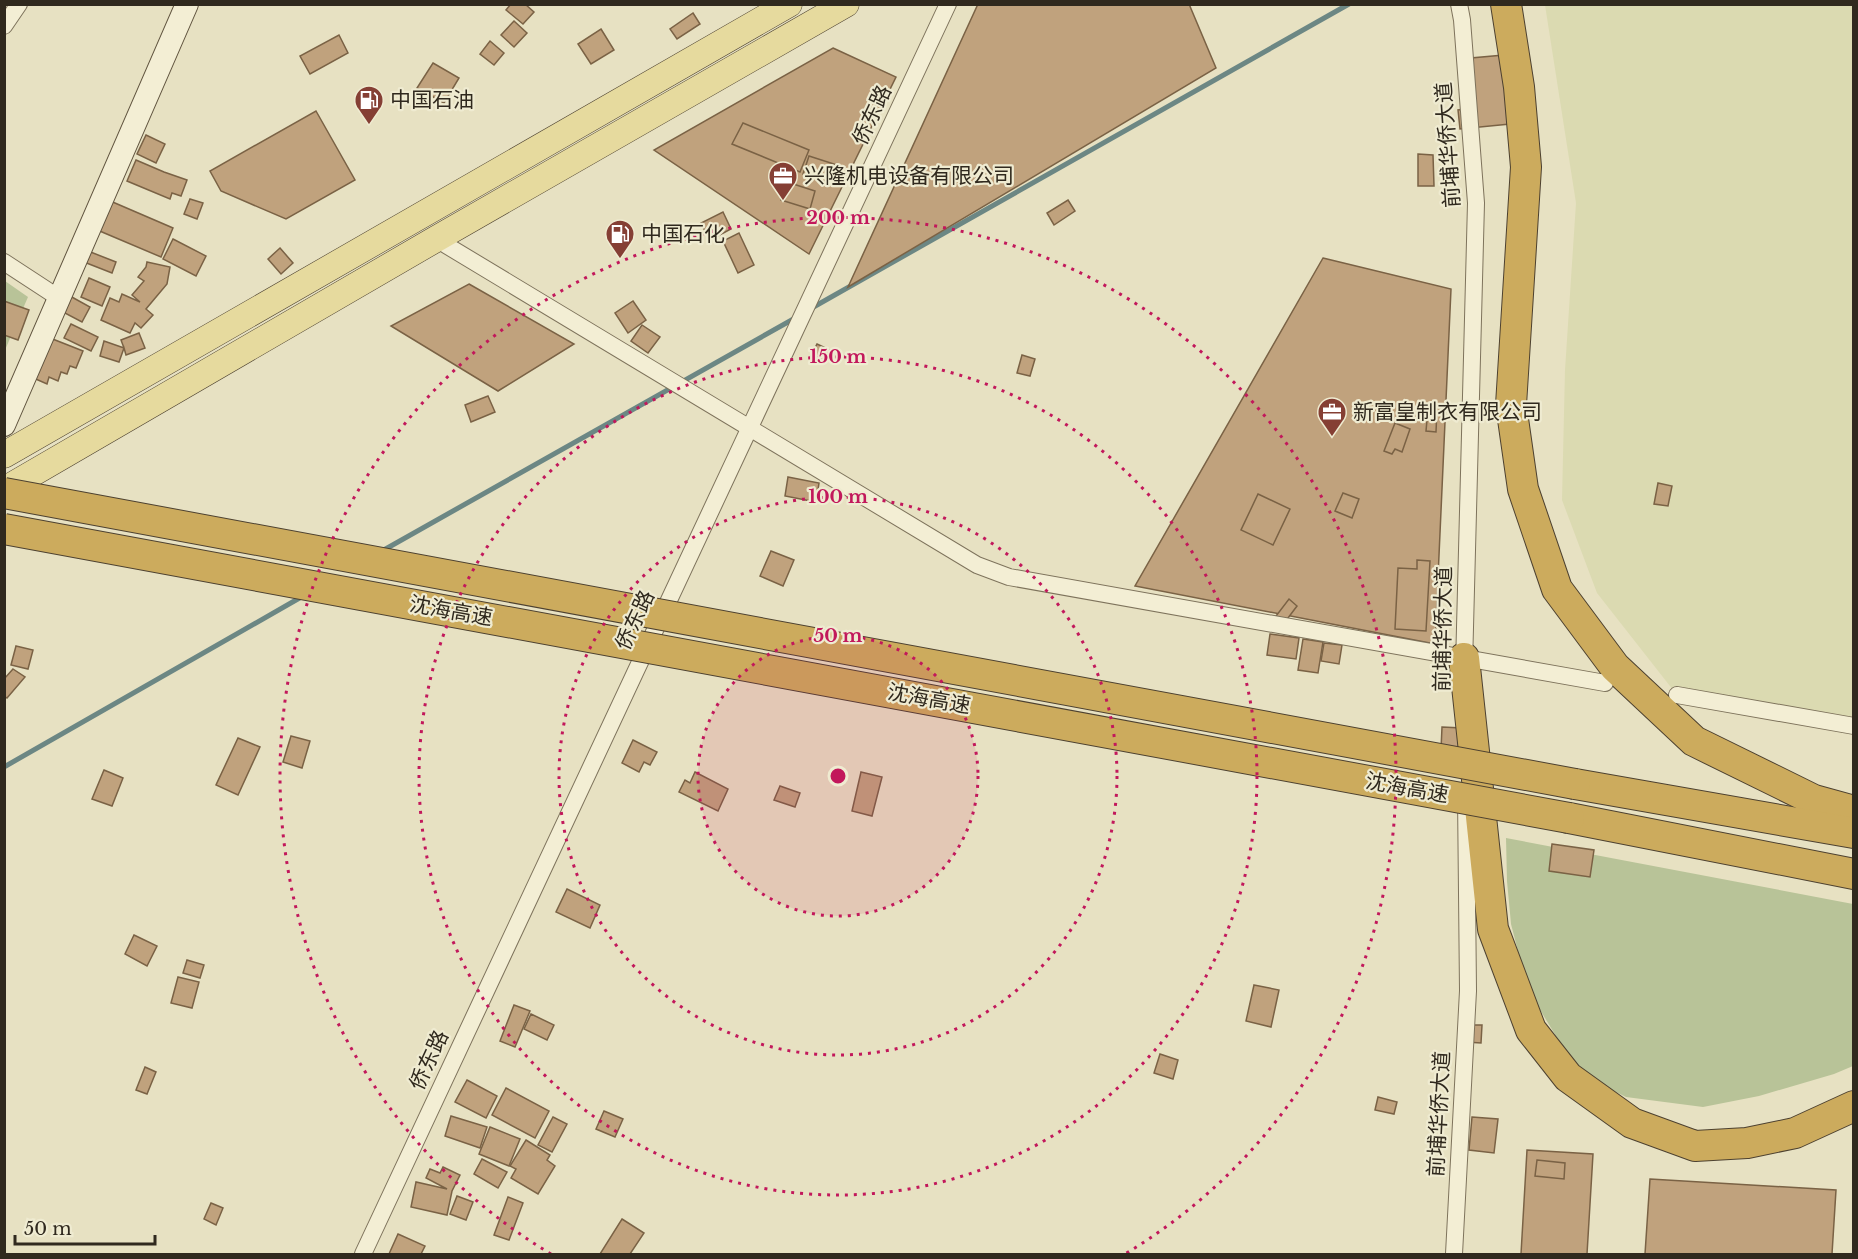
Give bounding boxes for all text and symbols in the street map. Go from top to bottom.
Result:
street label: 侨东路 [847,81,897,149]
street label: 前埔华侨大道 [1431,81,1465,209]
fuel station icon: 中国石油 [353,84,385,126]
place label: 中国石油 [390,87,474,113]
office icon: 兴隆机电设备有限公司 [767,160,799,202]
place label: 兴隆机电设备有限公司 [804,163,1014,189]
text: 200 m [806,207,870,229]
fuel station icon: 中国石化 [604,218,636,260]
place label: 中国石化 [641,221,725,247]
text: 150 m [810,346,867,368]
office icon: 新富皇制衣有限公司 [1316,396,1348,438]
place label: 新富皇制衣有限公司 [1353,399,1542,425]
text: 100 m [808,486,868,508]
street label: 前埔华侨大道 [1429,566,1457,692]
street label: 侨东路 [610,586,660,654]
street label: 沈海高速 [407,591,495,631]
text: 50 m [814,625,863,647]
street label: 沈海高速 [885,679,973,719]
centre of rings [828,766,848,786]
street label: 沈海高速 [1363,768,1451,808]
street label: 侨东路 [404,1026,454,1094]
street label: 前埔华侨大道 [1423,1050,1455,1178]
scale bar [15,1208,154,1246]
text: 50 m [24,1218,72,1240]

